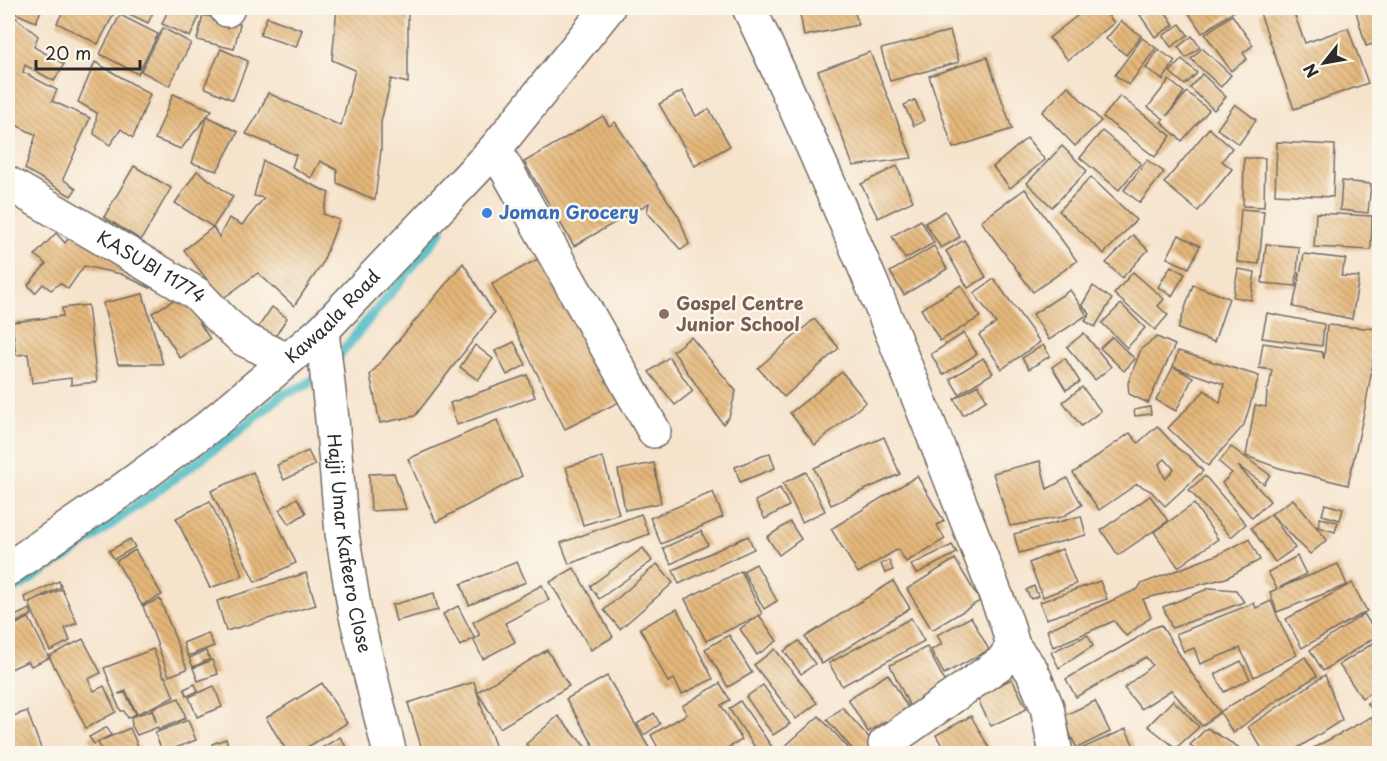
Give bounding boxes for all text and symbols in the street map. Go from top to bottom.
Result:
scale bar [36,33,140,71]
north arrow [1294,33,1354,93]
text: 20 m [45,39,91,66]
text: N [1297,60,1324,83]
place label: Joman Grocery [499,198,639,225]
marker: Joman Grocery [480,206,494,220]
street label: KASUBI 11774 [92,223,213,308]
street label: Kawaala Road [278,263,386,369]
place label: Gospel Centre Junior School [676,289,804,337]
marker: Gospel Centre Junior School [657,307,671,321]
street label: Hajji Umar Kafeero Close [321,432,380,655]

